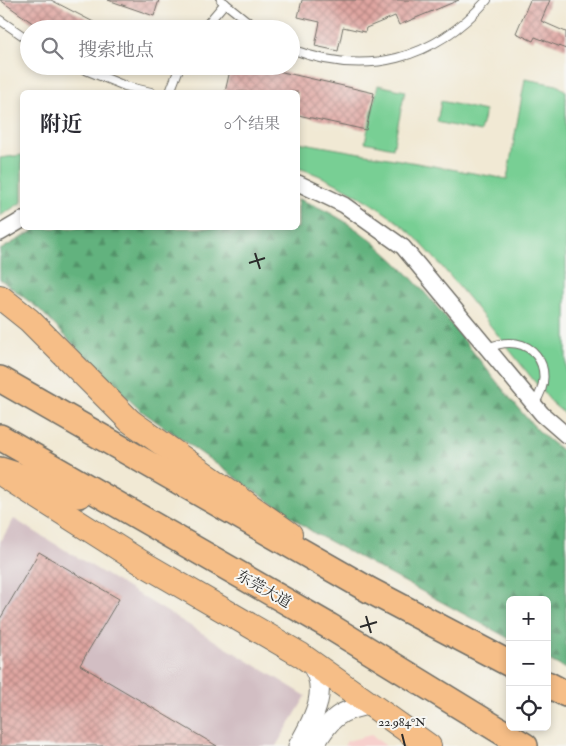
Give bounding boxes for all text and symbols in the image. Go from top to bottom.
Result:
search box [20,20,300,75]
icon: search [38,34,66,62]
text: 搜索地点 [78,38,154,62]
text: 附近 [40,111,82,138]
text: 0个结果 [224,114,280,134]
street label: 东莞大道 [233,566,294,613]
map controls [506,596,551,731]
button: + [506,596,551,641]
button: − [506,641,551,686]
button: locate [506,686,551,731]
text: 22.984°N [378,715,426,730]

